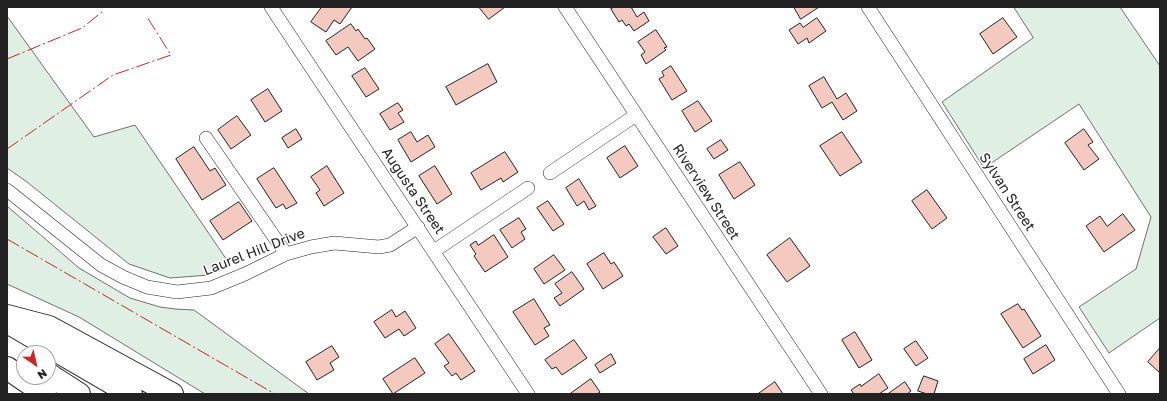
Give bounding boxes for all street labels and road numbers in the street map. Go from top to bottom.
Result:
street label: Riverview Street [669,141,743,243]
street label: Augusta Street [378,145,448,237]
street label: Sylvan Street [976,150,1038,234]
street label: Laurel Hill Drive [201,225,307,279]

